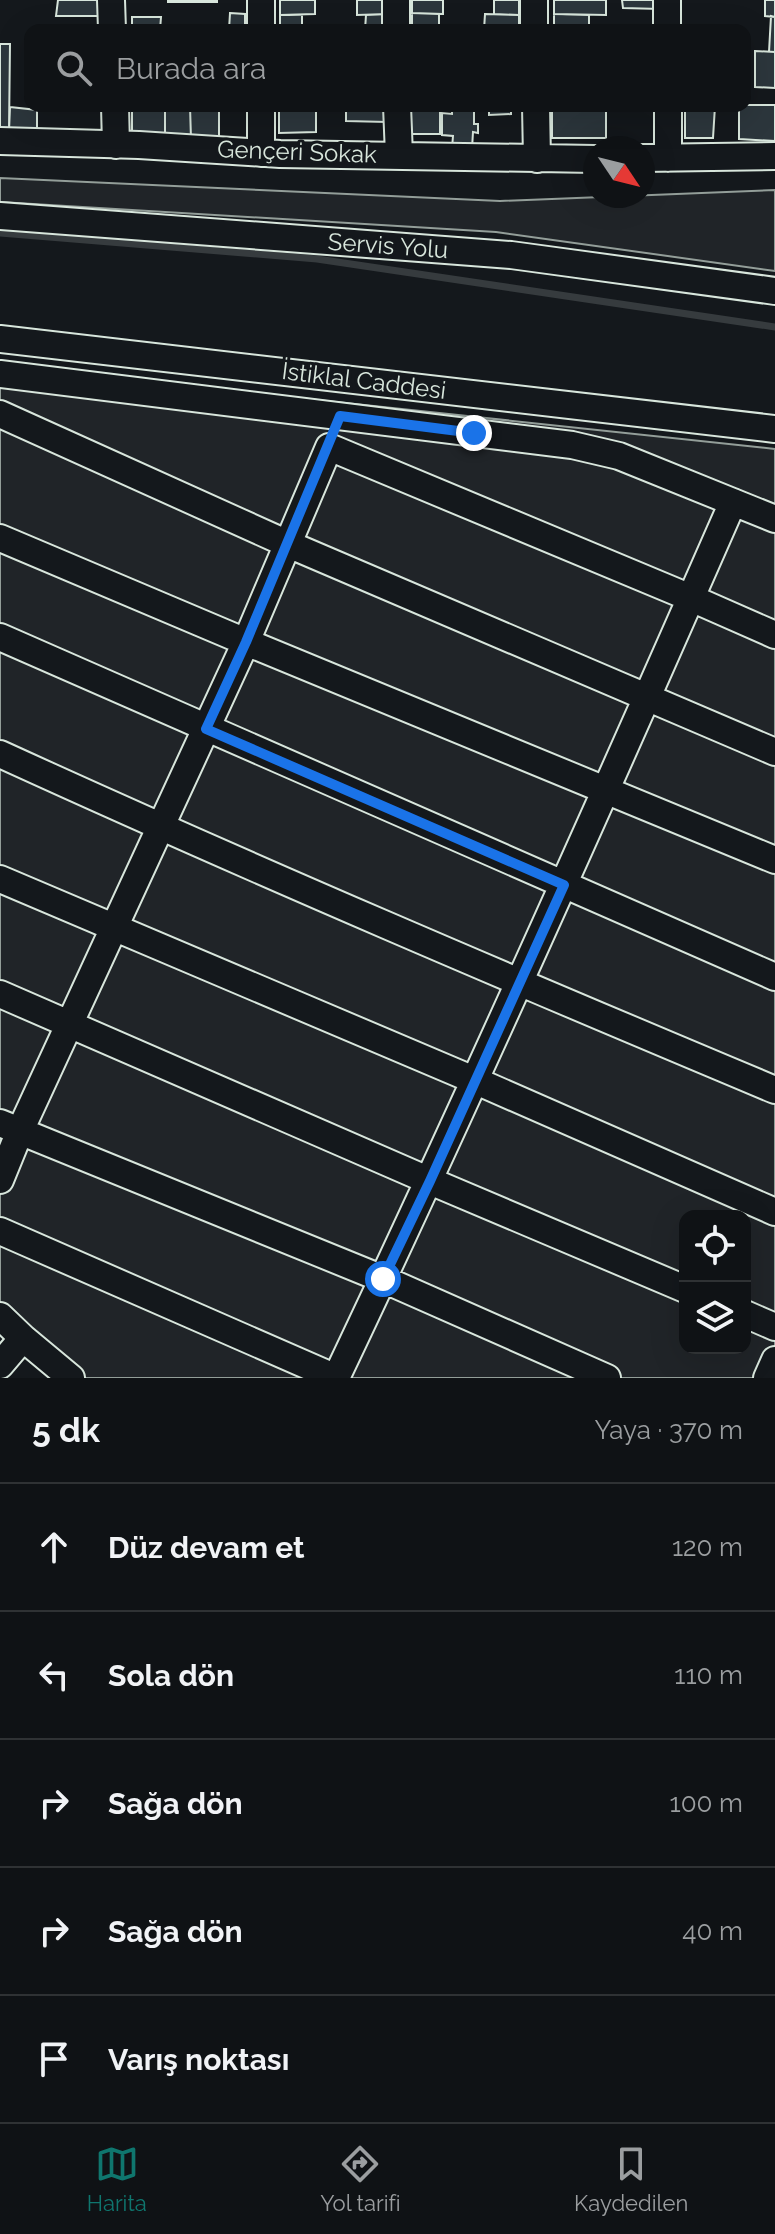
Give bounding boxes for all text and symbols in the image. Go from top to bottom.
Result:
search box [24,24,751,112]
icon: search [52,46,96,90]
text: Burada ara [116,51,266,86]
street label: Gençeri Sokak [217,134,377,169]
north arrow [583,136,655,208]
street label: Servis Yolu [327,227,449,264]
street label: İstiklal Caddesi [280,356,448,405]
route end [456,415,492,451]
map controls [679,1210,751,1354]
button: locate [679,1210,751,1282]
route start [365,1261,401,1297]
button: layers [679,1282,751,1354]
text: 5 dk [32,1410,100,1450]
text: Yaya · 370 m [595,1415,743,1445]
icon: ahead [32,1525,76,1569]
text: Düz devam et [108,1530,305,1565]
text: 120 m [672,1532,743,1562]
icon: left [32,1653,76,1697]
text: Sola dön [108,1658,234,1693]
text: 110 m [674,1660,743,1690]
icon: right [32,1781,76,1825]
text: Sağa dön [108,1786,243,1821]
text: 100 m [670,1788,743,1818]
icon: right [32,1909,76,1953]
text: Sağa dön [108,1914,243,1949]
text: 40 m [682,1916,743,1946]
icon: arrive [32,2037,76,2081]
text: Varış noktası [108,2042,289,2077]
tab: Harita [87,2142,147,2216]
tab: Yol tarifi [320,2142,401,2216]
tab: Kaydedilen [574,2142,688,2216]

